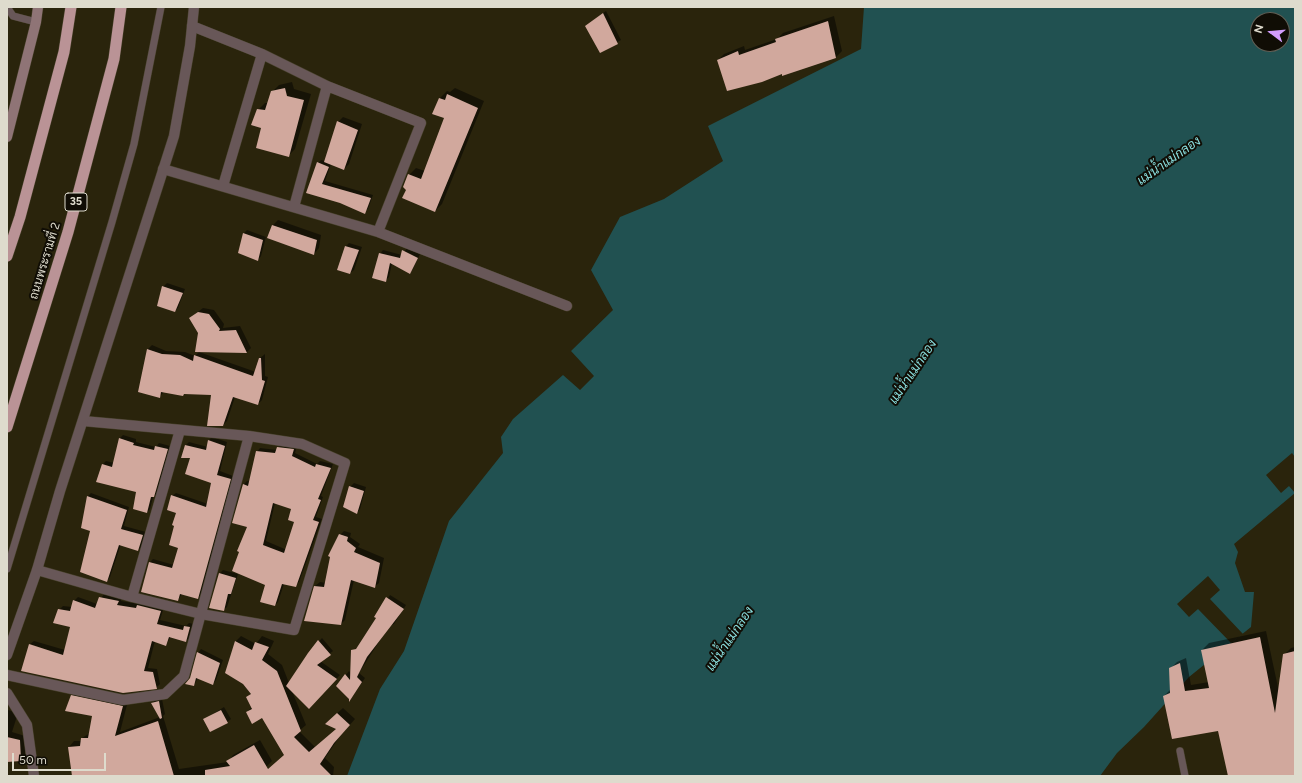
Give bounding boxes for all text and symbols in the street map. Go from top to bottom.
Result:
north arrow [1250,12,1290,52]
text: N [1252,23,1266,35]
water label: แม่น้ำแม่กลอง [1134,133,1204,189]
road number: 35 [65,193,87,211]
street label: ถนนพระรามที่ 2 [26,221,64,301]
water label: แม่น้ำแม่กลอง [886,337,940,407]
water label: แม่น้ำแม่กลอง [703,604,757,674]
scale bar [14,745,108,771]
text: 50 m [19,753,47,767]

